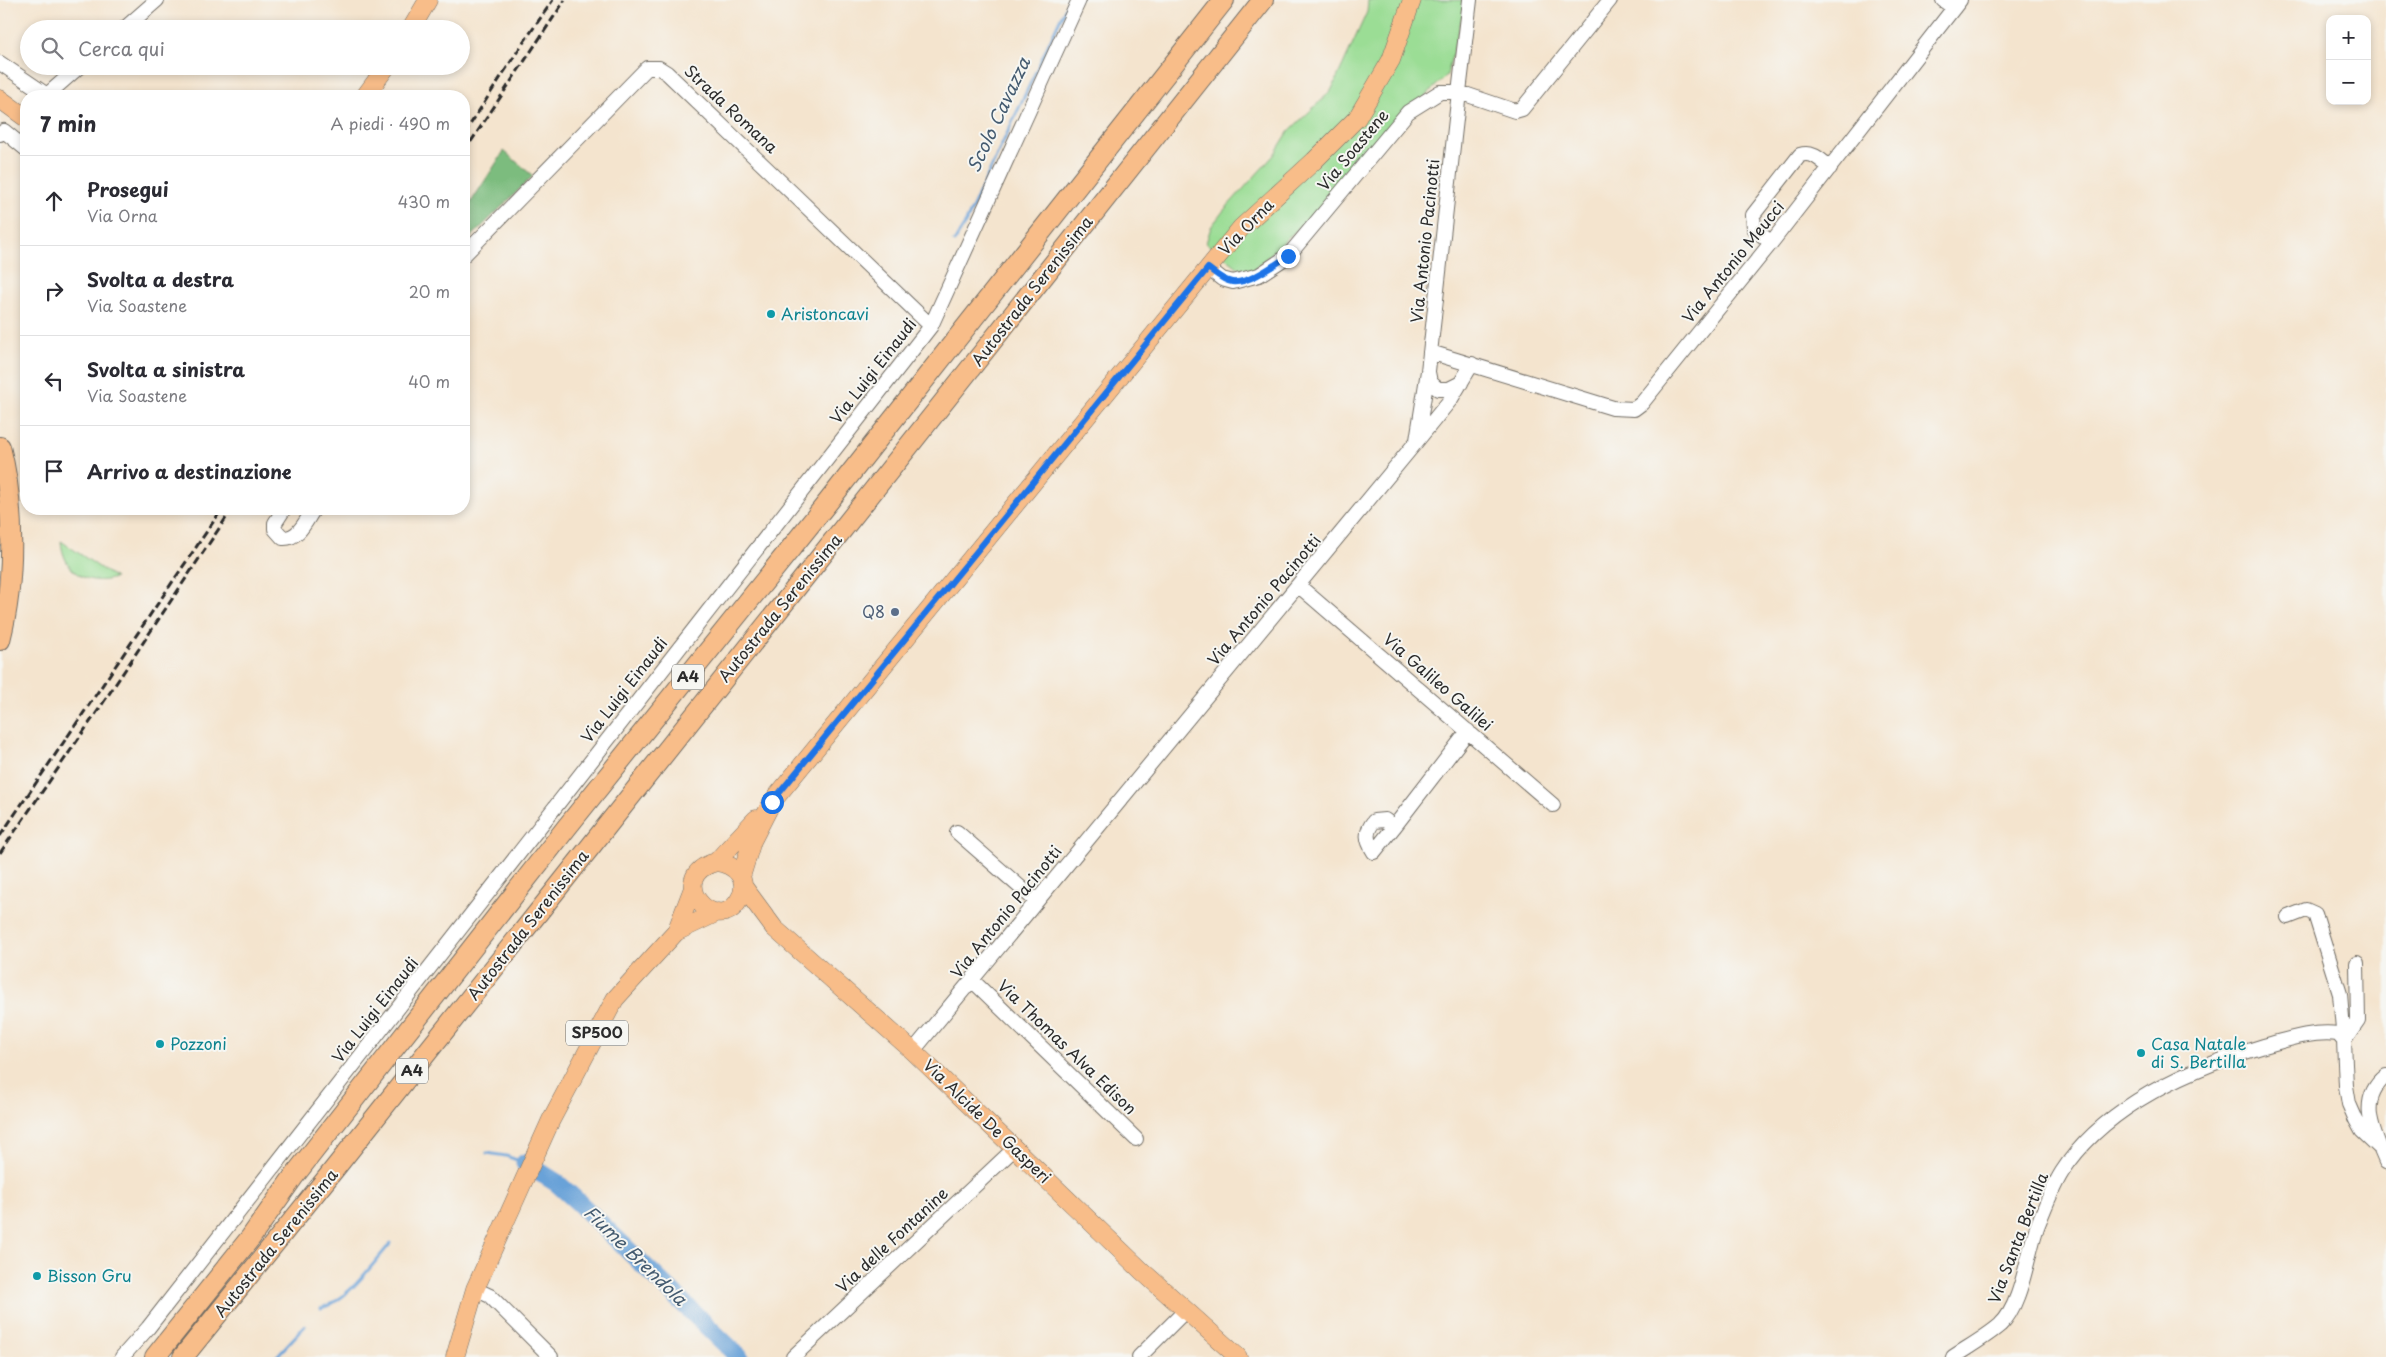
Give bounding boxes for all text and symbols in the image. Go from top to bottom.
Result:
map controls [2326,15,2371,105]
button: + [2326,15,2371,60]
search box [20,20,470,75]
icon: search [38,34,66,62]
text: Cerca qui [78,34,165,62]
water label: Scolo Cavazza [959,51,1037,176]
street label: Strada Romana [679,58,784,158]
button: − [2326,60,2371,105]
street label: Via Soastene [1311,103,1394,195]
text: 7 min [40,107,96,139]
text: A piedi · 490 m [331,111,450,135]
street label: Via Antonio Pacinotti [1403,158,1445,324]
text: Prosegui [87,175,169,203]
icon: ahead [40,187,68,215]
text: 430 m [398,189,450,213]
street label: Via Orna [1212,192,1279,260]
street label: Via Antonio Meucci [1675,195,1789,328]
text: Via Orna [87,203,157,227]
street label: Autostrada Serenissima [965,210,1098,371]
route end [1277,245,1300,268]
text: Svolta a destra [87,265,234,293]
icon: right [40,277,68,305]
text: 20 m [409,279,450,303]
text: Via Soastene [87,293,187,317]
place label: Aristoncavi [781,301,869,325]
marker: Aristoncavi [765,308,777,320]
street label: Via Luigi Einaudi [823,312,921,428]
text: Svolta a sinistra [87,355,245,383]
icon: left [40,367,68,395]
text: 40 m [408,369,450,393]
text: Via Soastene [87,383,187,407]
icon: arrive [40,457,68,485]
text: Arrivo a destinazione [87,457,292,485]
street label: Autostrada Serenissima [712,528,847,687]
street label: Via Antonio Pacinotti [1201,528,1325,670]
place label: Q8 [862,599,885,623]
marker: Q8 [889,606,901,618]
street label: Via Galileo Galilei [1378,627,1499,736]
street label: Via Luigi Einaudi [574,631,672,747]
road number: A4 [672,664,704,690]
route start [761,791,784,814]
street label: Via Antonio Pacinotti [944,840,1066,983]
street label: Autostrada Serenissima [461,844,594,1005]
street label: Via Luigi Einaudi [325,951,423,1067]
street label: Via Thomas Alva Edison [993,973,1143,1119]
road number: SP500 [566,1020,628,1046]
place label: Pozzoni [170,1031,227,1055]
place label: Casa Natale di S. Bertilla [2151,1031,2246,1073]
marker: Pozzoni [154,1038,166,1050]
marker: Casa Natale di S. Bertilla [2135,1047,2147,1059]
street label: Via Alcide De Gasperi [918,1053,1057,1188]
road number: A4 [396,1058,428,1084]
street label: Autostrada Serenissima [208,1163,343,1322]
street label: Via Santa Bertilla [1981,1169,2053,1307]
street label: Via delle Fontanine [830,1181,953,1298]
water label: Fiume Brendola [578,1199,694,1312]
place label: Bisson Gru [47,1263,132,1287]
marker: Bisson Gru [31,1270,43,1282]

